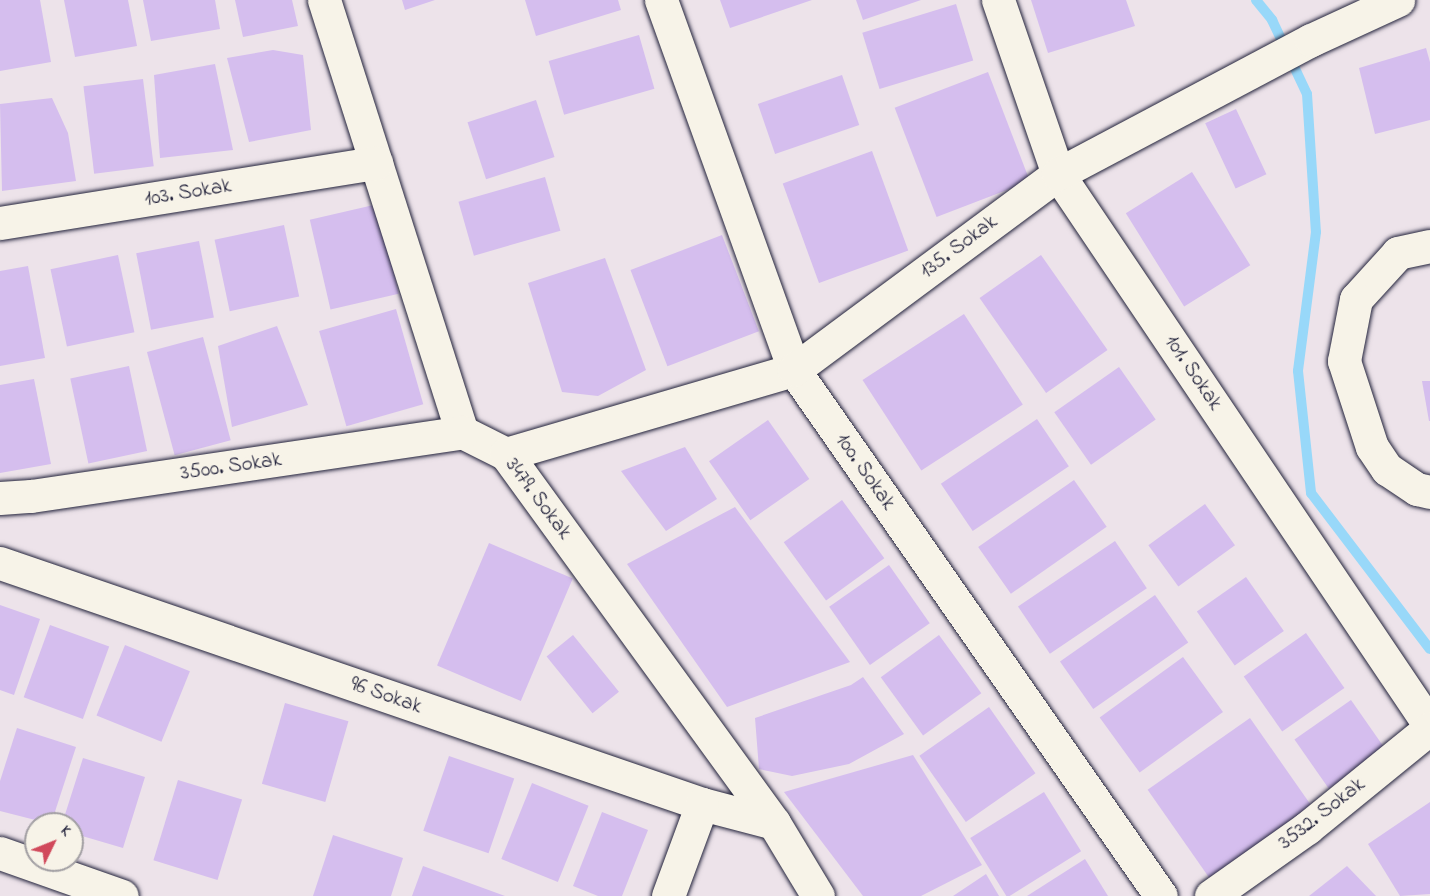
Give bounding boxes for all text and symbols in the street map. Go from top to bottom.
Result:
street label: 103. Sokak [143,174,233,212]
street label: 135. Sokak [915,210,1003,284]
street label: 101. Sokak [1159,331,1227,415]
street label: 100. Sokak [829,429,901,515]
street label: 3500. Sokak [179,447,283,487]
street label: 3479. Sokak [499,453,577,545]
street label: 96 Sokak [347,672,425,720]
street label: 3532. Sokak [1274,772,1370,856]
north arrow [24,812,84,872]
text: K [54,820,77,842]

